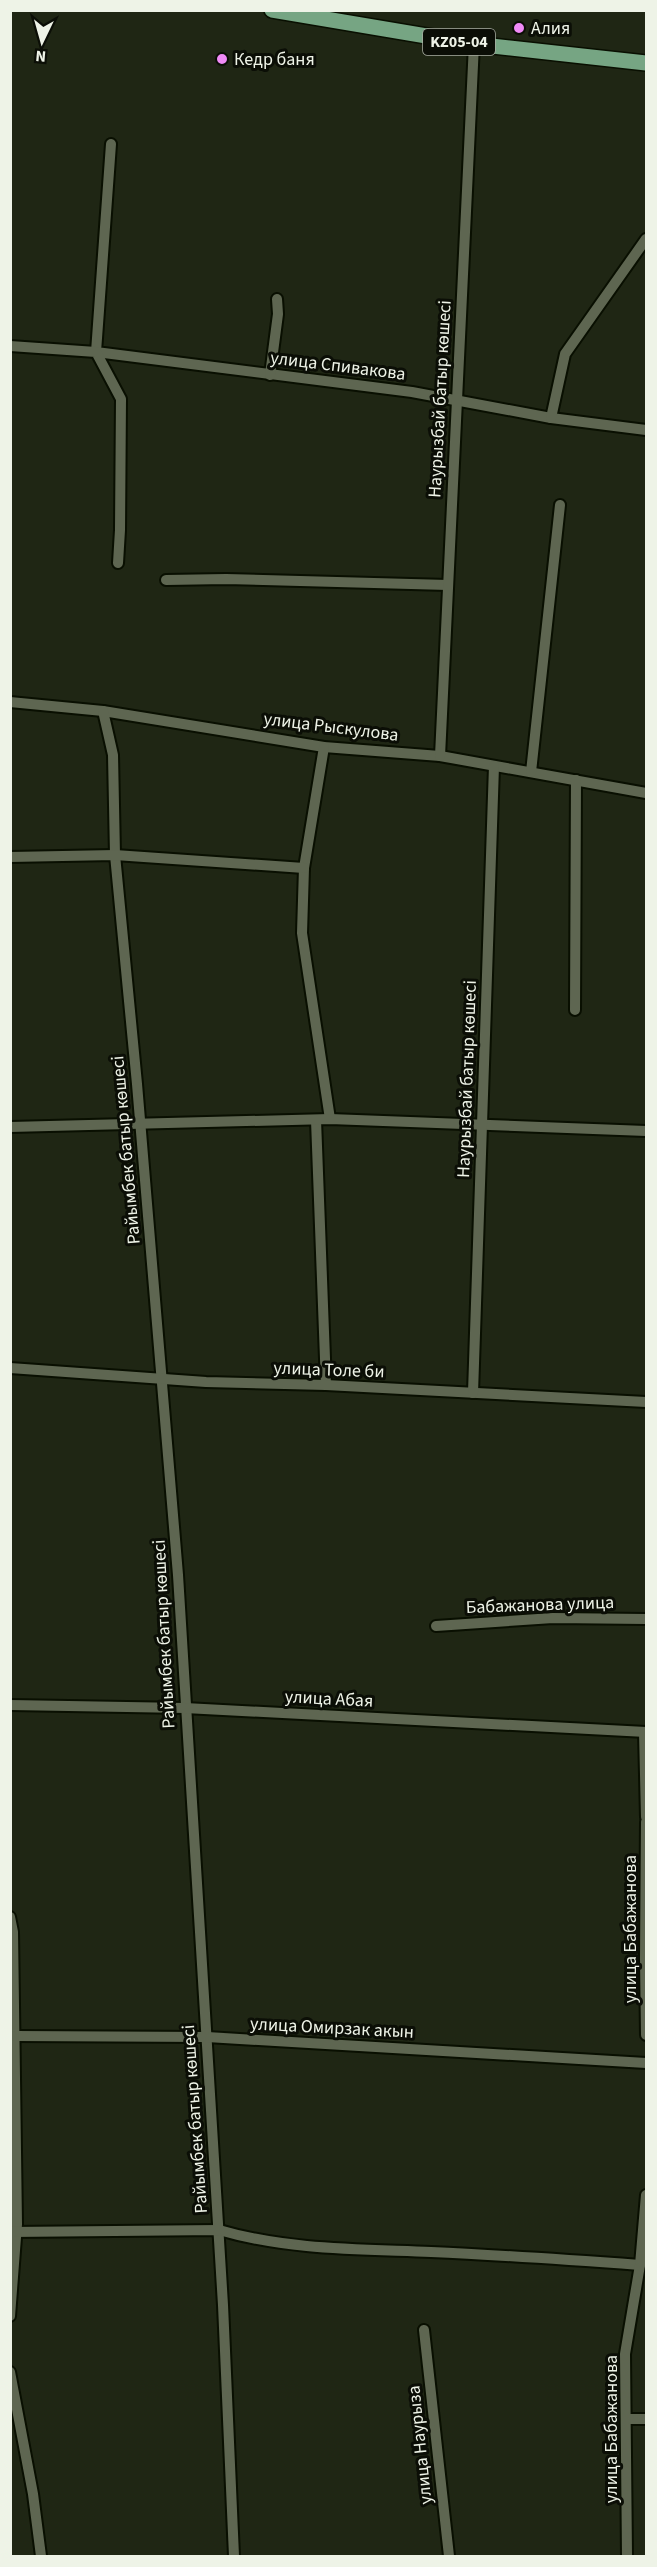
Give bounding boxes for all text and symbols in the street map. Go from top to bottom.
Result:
north arrow [12,12,72,72]
place label: Алия [531,16,570,41]
marker: Алия [512,21,526,35]
road number: KZ05-04 [423,29,495,55]
text: N [35,45,47,67]
place label: Кедр баня [234,47,315,72]
marker: Кедр баня [215,52,229,66]
street label: Наурызбай батыр көшесі [422,300,458,498]
street label: улица Спивакова [269,345,407,387]
street label: улица Рыскулова [262,706,400,748]
street label: Наурызбай батыр көшесі [451,980,483,1178]
street label: Райымбек батыр көшесі [105,1055,147,1245]
street label: улица Толе би [273,1356,385,1384]
street label: Райымбек батыр көшесі [147,1539,181,1729]
street label: Бабажанова улица [465,1590,615,1620]
street label: улица Абая [284,1684,374,1714]
street label: улица Бабажанова [618,1855,643,2003]
street label: улица Омирзак акын [249,2011,415,2045]
street label: Райымбек батыр көшесі [176,2024,214,2214]
street label: улица Бабажанова [599,2355,624,2503]
street label: улица Наурыза [401,2384,439,2506]

